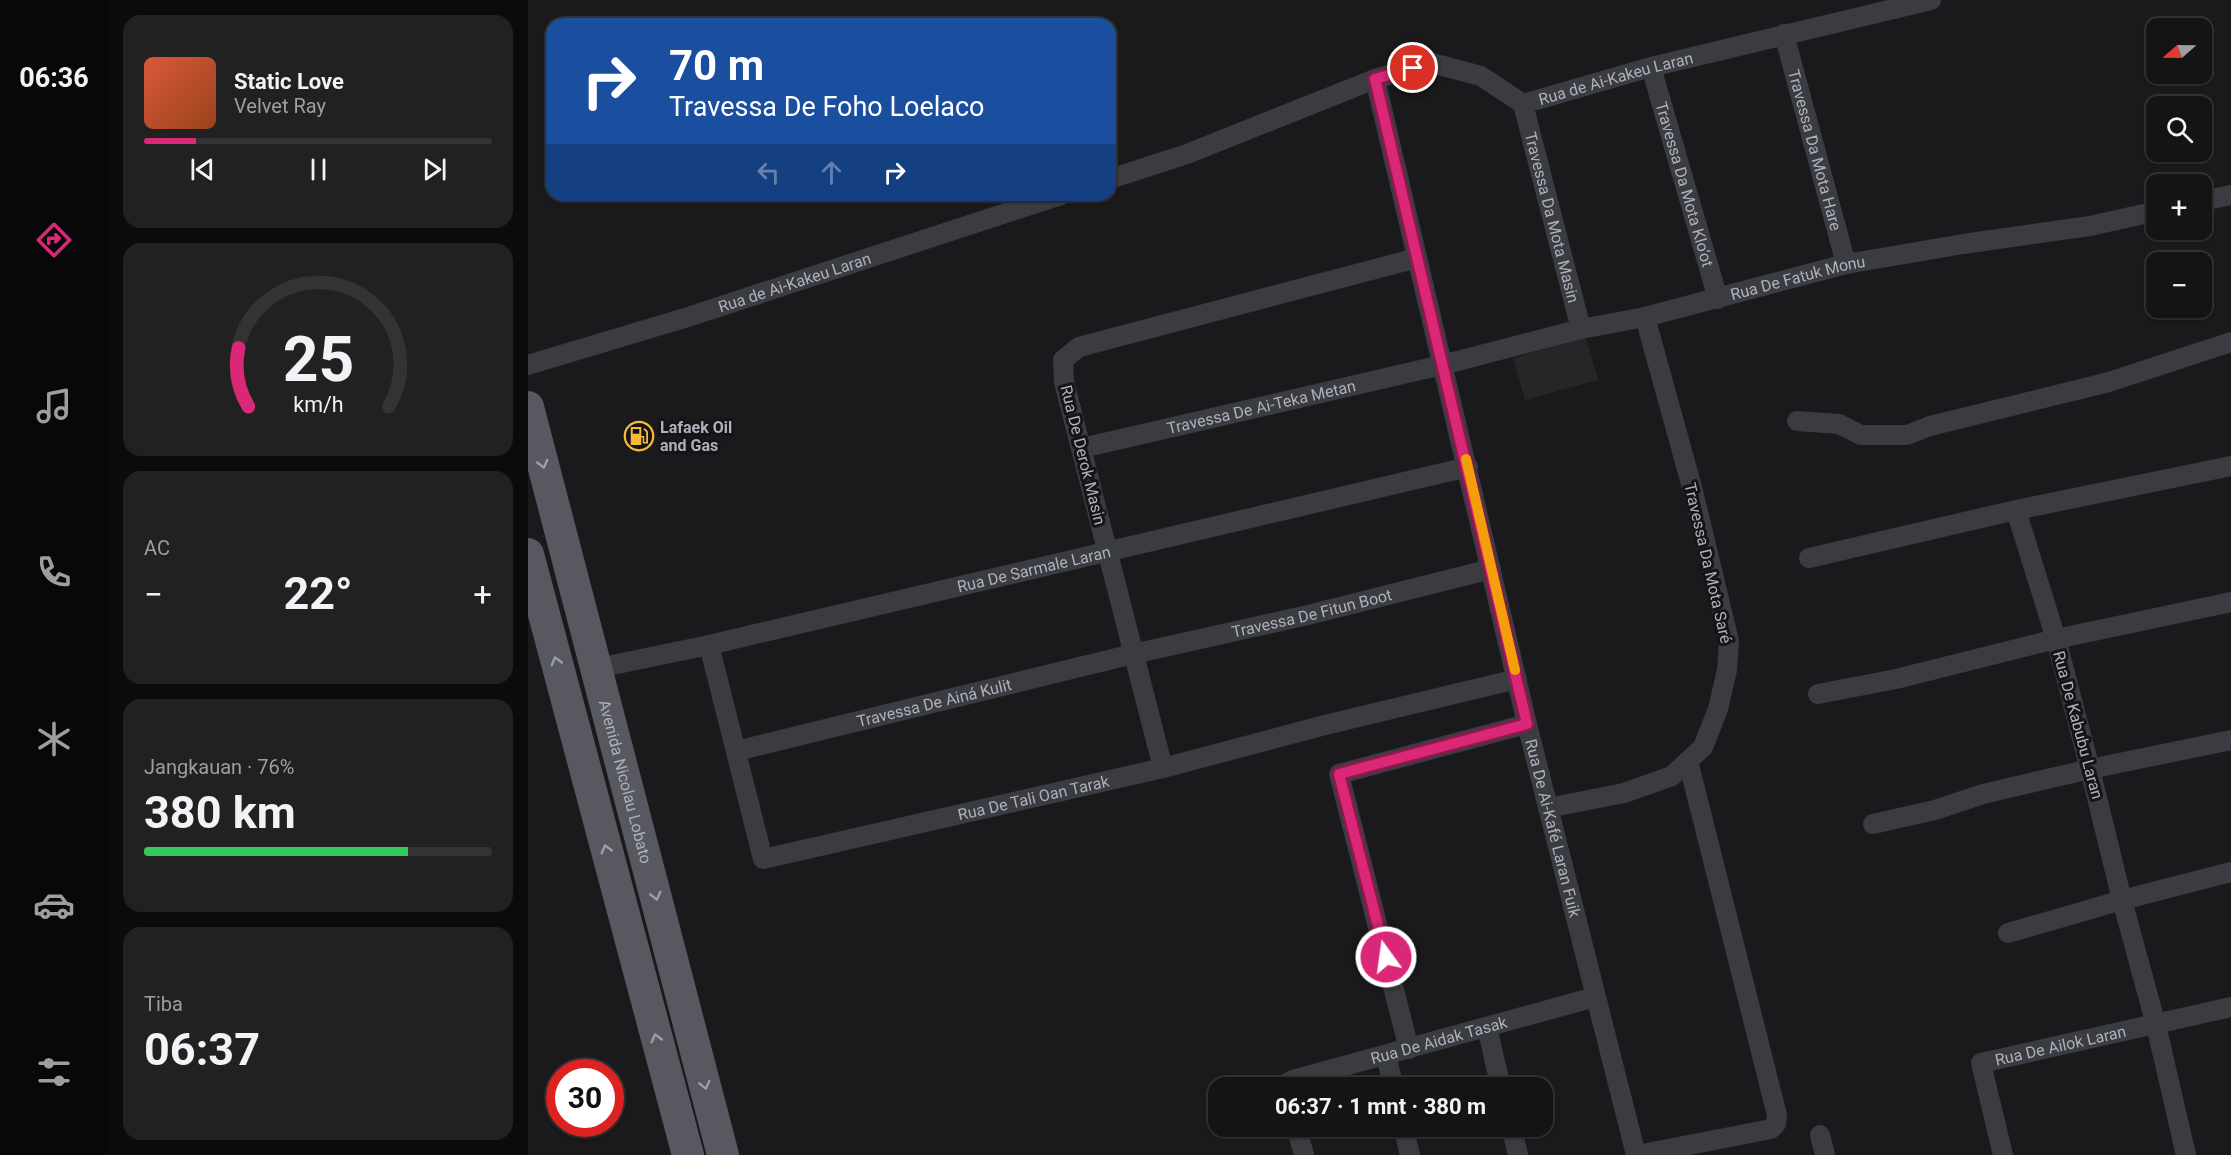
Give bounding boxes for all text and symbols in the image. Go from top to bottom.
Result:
north arrow [2146,18,2212,84]
map controls [2146,18,2212,318]
text: 70 m [669,41,764,90]
icon: right [570,42,648,120]
pin [1387,42,1438,93]
street label: Rua de Ai-Kakeu Laran [1536,48,1695,109]
icon: arrive [1396,51,1429,84]
text: 06:36 [19,62,89,94]
street label: Travessa Da Mota Hare [1784,67,1846,233]
text: Static Love [234,69,344,94]
text: Travessa De Foho Loelaco [669,91,985,123]
text: Velvet Ray [234,94,326,118]
button: search [2146,96,2212,162]
street label: Travessa Da Mota Klo’ot [1652,99,1718,269]
street label: Travessa Da Mota Masin [1521,130,1583,305]
icon: previous [186,153,219,186]
icon: pause [302,153,335,186]
icon: next [418,153,451,186]
icon: left [752,156,785,189]
icon: ahead [815,156,848,189]
icon: right [878,156,911,189]
button: + [2146,174,2212,240]
icon: directions [33,219,75,261]
street label: Rua de Ai-Kakeu Laran [716,248,873,316]
street label: Rua De Fatuk Monu [1728,251,1867,304]
button: − [2146,252,2212,318]
text: 25 [282,323,354,396]
street label: Travessa De Ai-Teka Metan [1165,376,1357,438]
street label: Rua De Derok Masin [1056,383,1110,527]
icon: music [33,385,75,427]
text: km/h [293,392,343,417]
place label: Lafaek Oil and Gas [660,418,732,455]
fuel station icon: Lafaek Oil and Gas [623,420,655,452]
one-way arrow [536,458,548,468]
street label: Travessa Da Mota Saré [1680,481,1736,645]
text: AC [144,536,170,560]
street label: Rua De Sarmale Laran [955,542,1112,596]
icon: phone [33,551,75,593]
text: 22° [283,567,353,620]
text: − [144,575,163,614]
text: + [473,575,492,614]
street label: Travessa De Fitun Boot [1230,585,1394,641]
street label: Rua De Kabubu Laran [2049,649,2107,801]
one-way arrow [551,656,564,666]
street label: Travessa De Ainá Kulit [855,675,1013,731]
street label: Avenida Nicolau Lobato [595,698,656,865]
icon: climate [33,718,75,760]
street label: Rua De Ai-Kafé Laran Fuik [1522,737,1585,920]
text: Jangkauan · 76% [144,755,294,779]
street label: Rua De Tali Oan Tarak [956,771,1112,824]
text: 380 km [144,786,296,839]
one-way arrow [601,844,614,854]
icon: car [33,884,75,926]
one-way arrow [649,891,662,901]
position arrow [1354,925,1418,989]
text: Tiba [144,992,183,1016]
street label: Rua De Aidak Tasak [1368,1012,1510,1068]
street label: Rua De Ailok Laran [1993,1021,2128,1069]
text: 06:37 [144,1023,260,1076]
one-way arrow [651,1033,664,1043]
icon: filters [33,1051,75,1093]
speed limit sign: 30 [546,1059,624,1137]
one-way arrow [698,1080,711,1090]
text: 06:37 · 1 mnt · 380 m [1275,1094,1486,1119]

